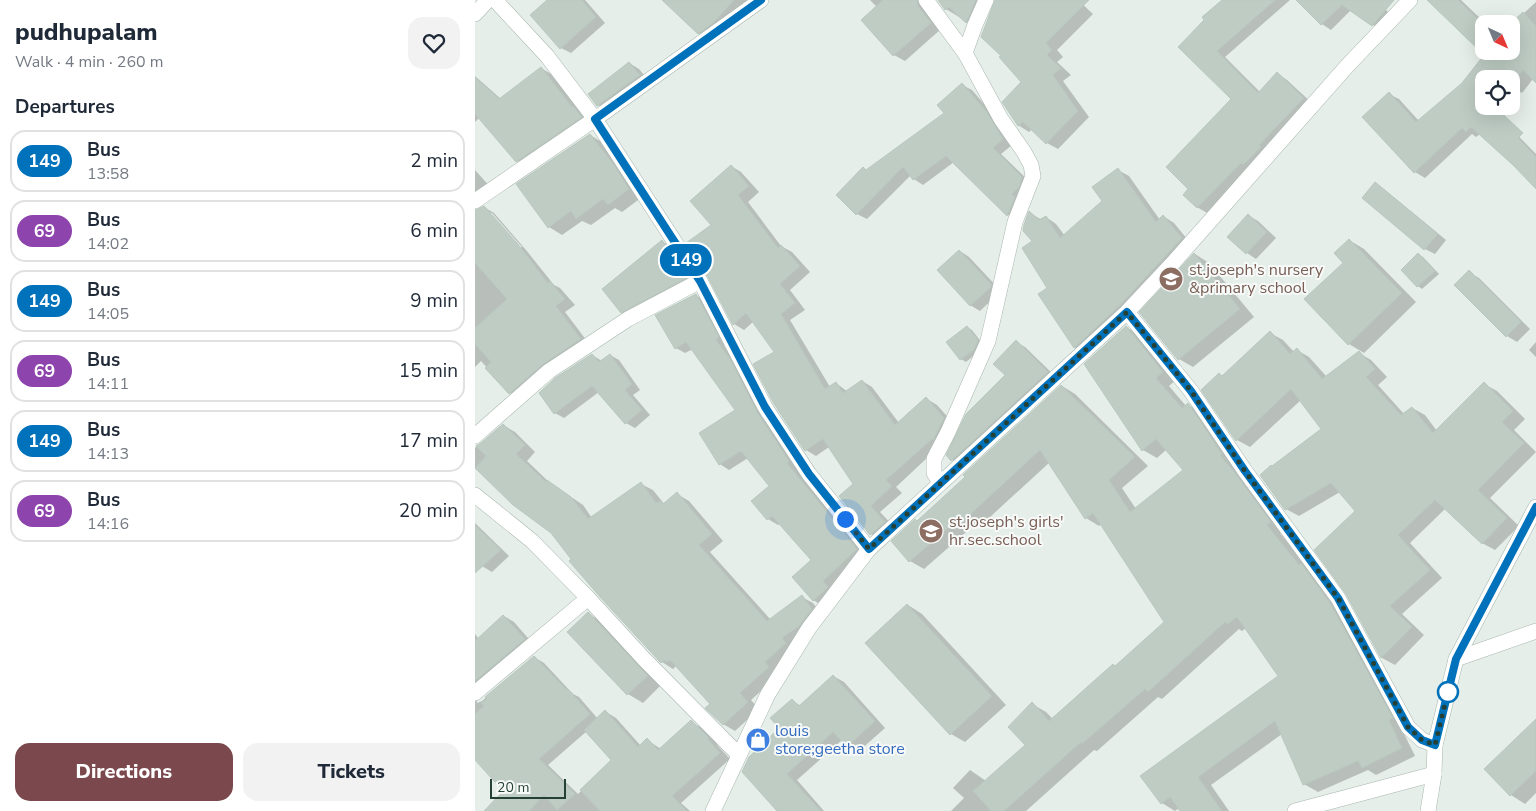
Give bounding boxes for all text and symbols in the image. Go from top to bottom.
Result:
north arrow [1475,15,1520,60]
map controls [1475,15,1520,115]
text: pudhupalam [15,16,158,48]
button: heart [408,17,460,69]
text: Walk · 4 min · 260 m [15,51,163,73]
button: locate [1475,70,1520,115]
text: Departures [15,94,115,120]
text: Bus [87,137,120,163]
text: 2 min [410,148,458,174]
text: 149 [28,149,61,173]
text: 13:58 [87,163,129,185]
text: Bus [87,207,120,233]
text: 6 min [410,218,458,244]
text: 69 [34,219,55,243]
text: 14:02 [87,233,129,255]
line badge: 149 [657,244,715,276]
text: 149 [670,248,702,272]
place label: st.joseph's nursery &primary school [1189,259,1324,299]
school or university icon: st.joseph's nursery &primary school [1158,266,1184,292]
text: Bus [87,277,120,303]
text: 9 min [410,288,458,314]
text: 149 [28,289,61,313]
text: 14:05 [87,303,129,325]
text: Bus [87,347,120,373]
text: 15 min [399,358,458,384]
text: 69 [34,359,55,383]
text: 14:11 [87,373,129,395]
text: Bus [87,417,120,443]
text: 17 min [399,428,458,454]
text: 149 [28,429,61,453]
text: 14:13 [87,443,129,465]
text: Bus [87,487,120,513]
text: 20 min [399,498,458,524]
text: 69 [34,499,55,523]
your location [833,507,858,532]
place label: st.joseph's girls' hr.sec.school [949,511,1064,551]
text: 14:16 [87,513,129,535]
school or university icon: st.joseph's girls' hr.sec.school [918,518,944,544]
unlabelled marker [1437,681,1459,703]
place label: louis store;geetha store [775,720,905,760]
shop icon: louis store;geetha store [745,727,771,753]
button: Directions [15,743,233,801]
button: Tickets [243,743,460,801]
scale bar [490,776,566,799]
text: 20 m [497,778,529,797]

